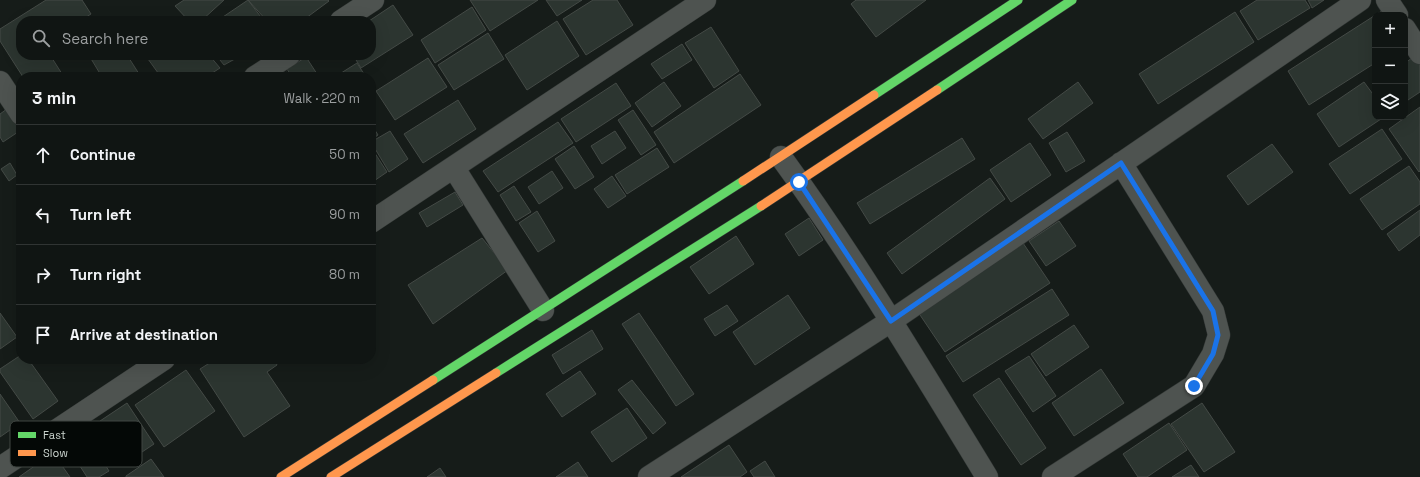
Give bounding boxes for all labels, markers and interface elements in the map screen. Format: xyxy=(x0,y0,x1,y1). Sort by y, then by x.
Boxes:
map controls xyxy=(1372,12,1408,120)
button: + xyxy=(1372,12,1408,48)
search box xyxy=(16,16,376,60)
icon: search xyxy=(30,27,52,49)
text: Search here xyxy=(62,29,148,48)
button: − xyxy=(1372,48,1408,84)
button: layers xyxy=(1372,84,1408,120)
text: 3 min xyxy=(32,87,76,109)
text: Walk · 220 m xyxy=(283,90,360,107)
icon: ahead xyxy=(32,144,54,166)
text: Continue xyxy=(70,145,136,164)
text: 50 m xyxy=(329,146,360,163)
route start xyxy=(790,173,808,191)
icon: left xyxy=(32,204,54,226)
text: Turn left xyxy=(70,205,132,224)
text: 90 m xyxy=(329,206,360,223)
icon: right xyxy=(32,264,54,286)
text: Turn right xyxy=(70,265,141,284)
text: 80 m xyxy=(329,266,360,283)
icon: arrive xyxy=(32,324,54,346)
text: Arrive at destination xyxy=(70,325,218,344)
route end xyxy=(1185,377,1203,395)
legend xyxy=(10,421,142,467)
text: Fast xyxy=(43,428,66,442)
text: Slow xyxy=(43,446,68,460)

